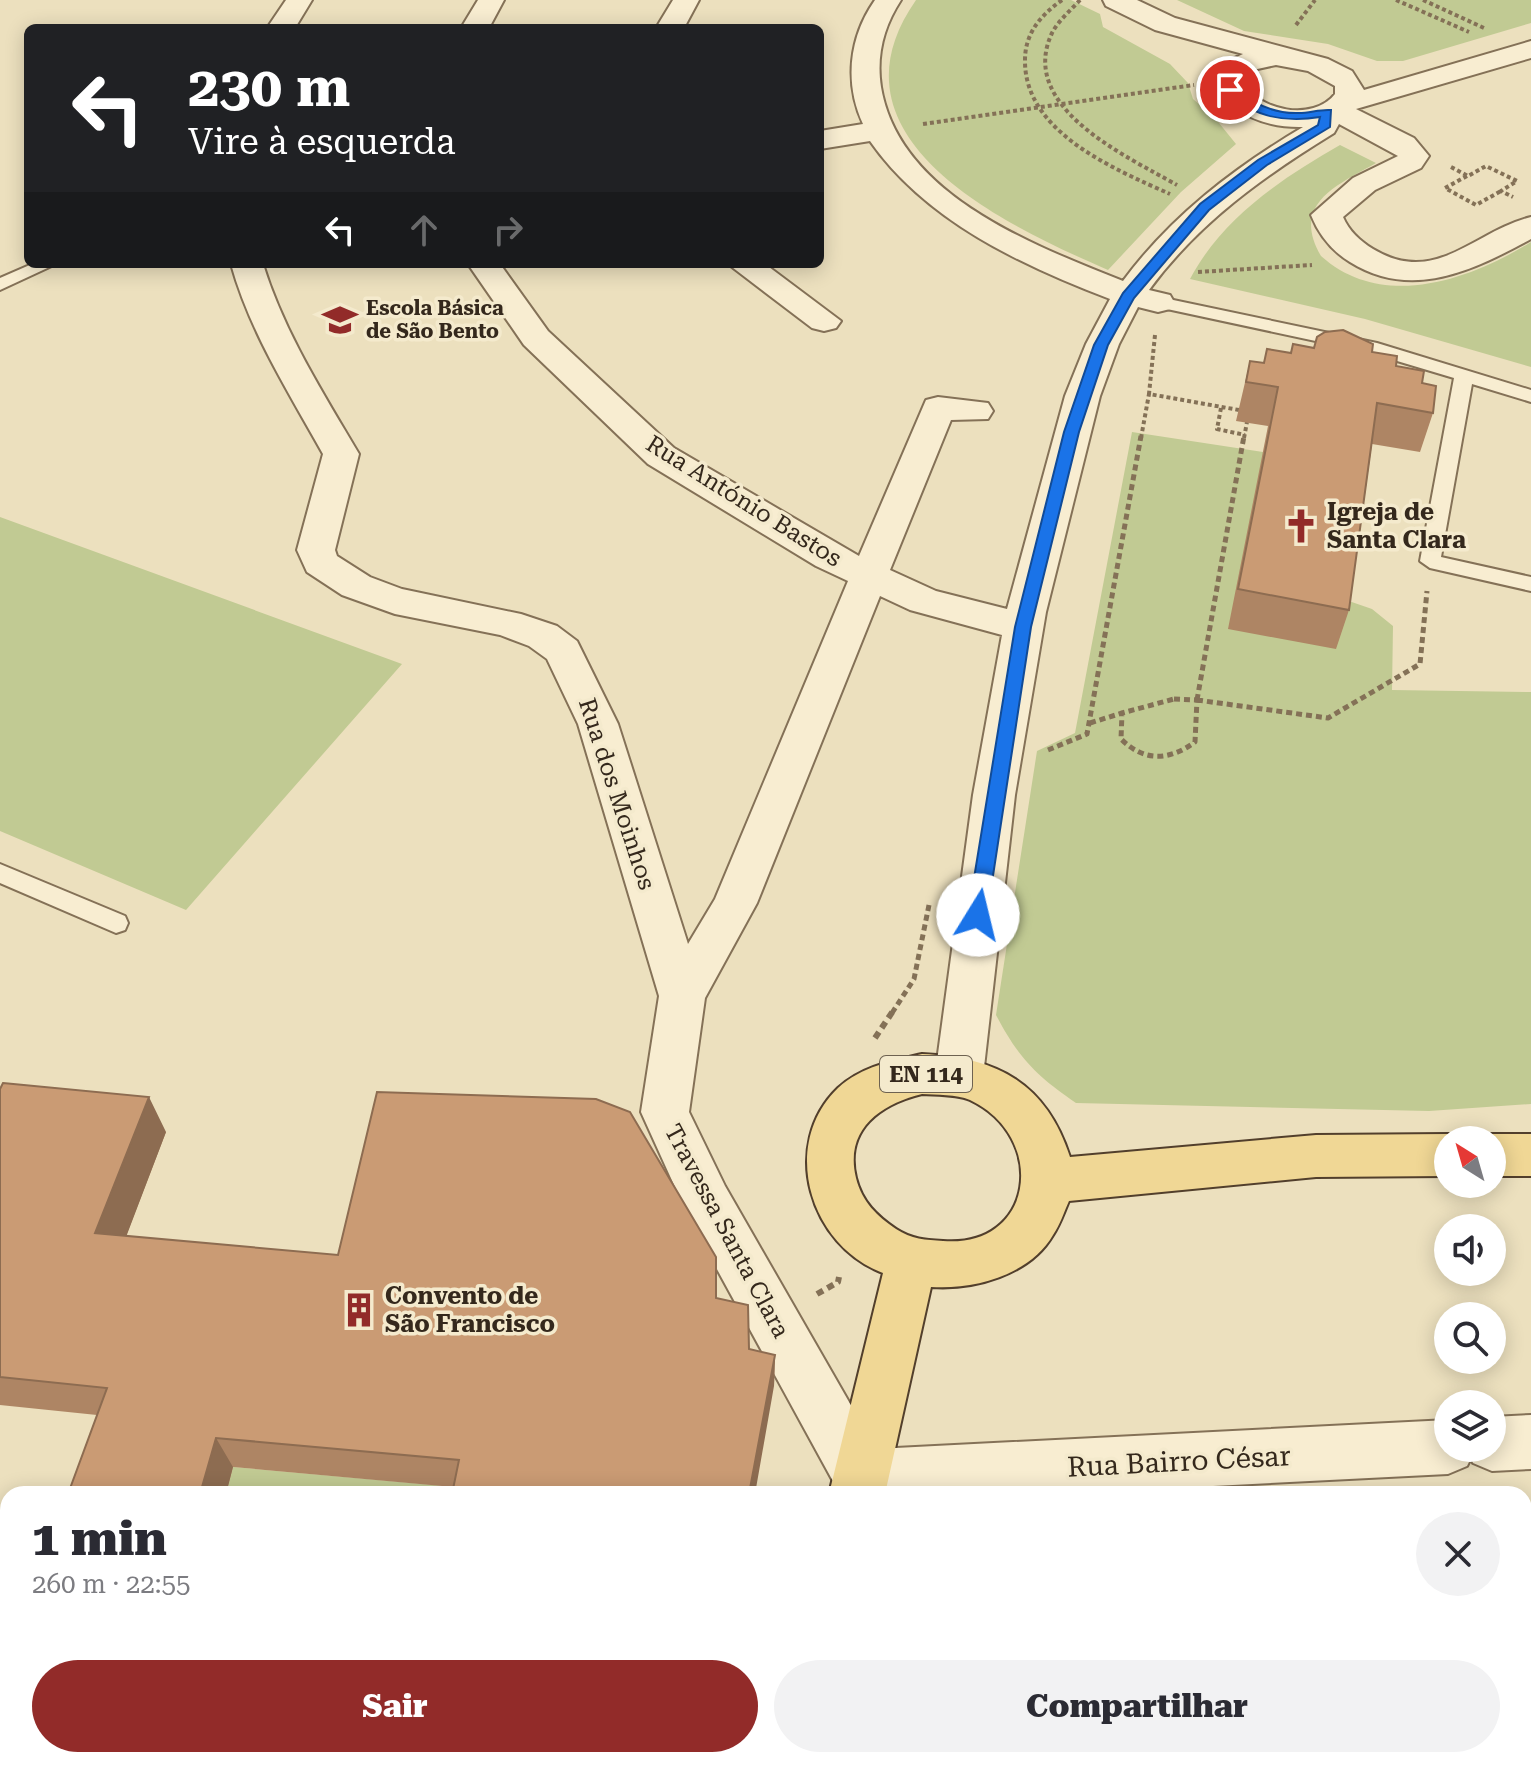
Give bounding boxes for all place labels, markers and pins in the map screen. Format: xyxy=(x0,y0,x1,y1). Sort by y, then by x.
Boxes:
pin xyxy=(1196,56,1264,124)
place label: Escola Básica de São Bento xyxy=(366,296,504,343)
school or university icon: Escola Básica de São Bento xyxy=(321,301,359,339)
place label: Igreja de Santa Clara xyxy=(1327,498,1466,554)
church icon: Igreja de Santa Clara xyxy=(1282,507,1320,545)
place label: Convento de São Francisco xyxy=(385,1282,555,1338)
building icon: Convento de São Francisco xyxy=(340,1291,378,1329)

